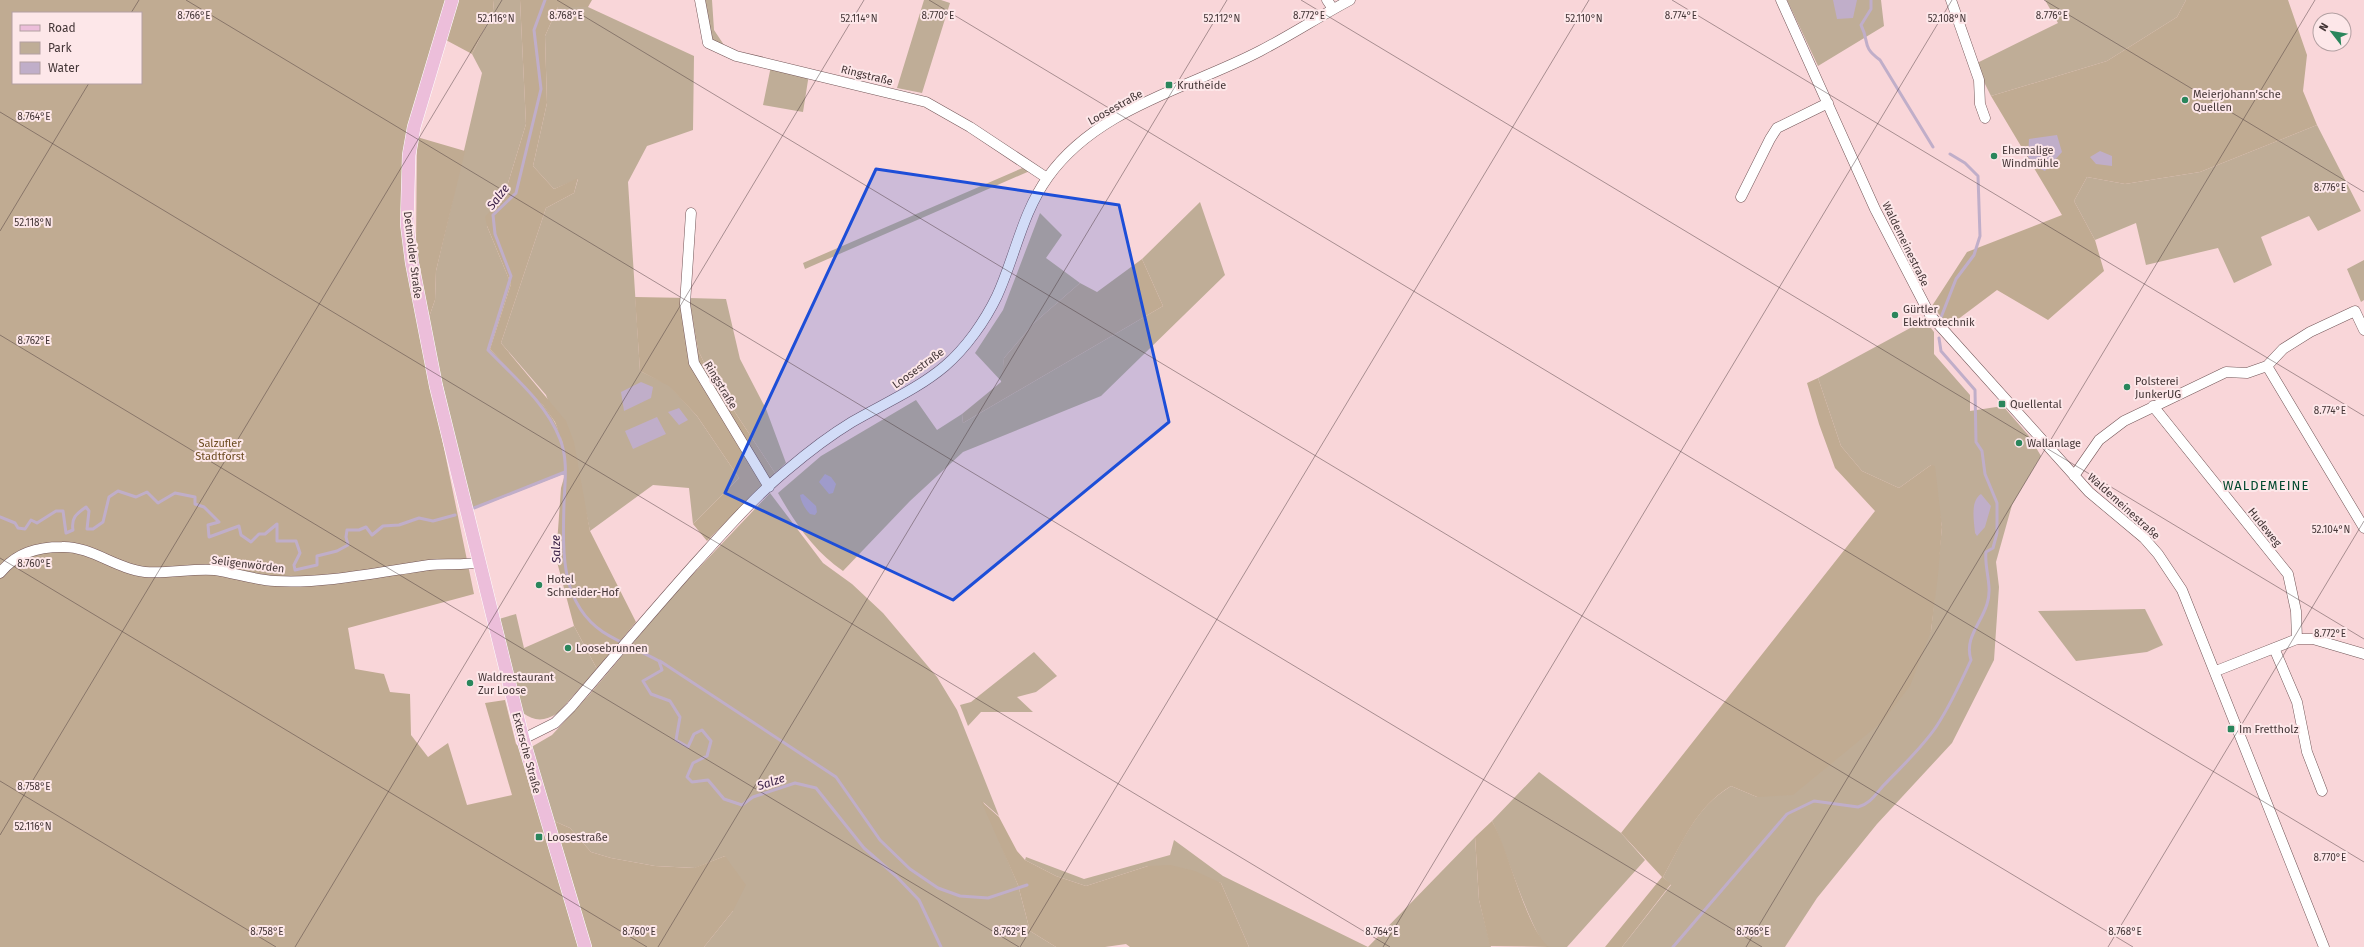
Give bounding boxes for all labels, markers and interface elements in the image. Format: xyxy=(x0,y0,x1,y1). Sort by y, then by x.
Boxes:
text: 8.766°E xyxy=(177,10,211,22)
text: 8.768°E xyxy=(549,10,583,22)
text: 8.770°E xyxy=(922,10,954,22)
text: 8.772°E xyxy=(1293,10,1325,22)
text: 8.774°E xyxy=(1665,10,1697,22)
text: 8.776°E xyxy=(2036,10,2068,22)
legend xyxy=(12,12,142,84)
north arrow xyxy=(2312,12,2352,52)
text: 52.116°N xyxy=(477,13,515,25)
text: 52.114°N xyxy=(840,13,878,25)
text: 52.112°N xyxy=(1204,13,1240,25)
text: 52.110°N xyxy=(1565,13,1603,25)
text: 52.108°N xyxy=(1928,13,1966,25)
text: Road xyxy=(48,21,76,35)
text: N xyxy=(2316,21,2331,34)
text: Park xyxy=(48,41,72,55)
text: Water xyxy=(48,61,80,75)
street label: Ringstraße xyxy=(839,63,894,88)
place label: Krutheide xyxy=(1177,79,1226,92)
marker: Krutheide xyxy=(1164,80,1174,90)
street label: Loosestraße xyxy=(1086,87,1145,128)
place label: Meierjohann’sche Quellen xyxy=(2193,88,2281,114)
marker: Meierjohann’sche Quellen xyxy=(2180,95,2190,105)
text: 8.764°E xyxy=(17,111,51,123)
place label: Ehemalige Windmühle xyxy=(2002,144,2059,170)
marker: Ehemalige Windmühle xyxy=(1989,151,1999,161)
water label: Salze xyxy=(483,182,512,213)
text: 8.776°E xyxy=(2314,182,2346,194)
street label: Waldemeinestraße xyxy=(1879,200,1932,289)
street label: Detmolder Straße xyxy=(401,211,424,300)
text: 52.118°N xyxy=(14,217,52,229)
place label: Gürtler Elektrotechnik xyxy=(1903,303,1975,329)
marker: Gürtler Elektrotechnik xyxy=(1890,310,1900,320)
text: 8.762°E xyxy=(18,335,50,347)
street label: Loosestraße xyxy=(890,345,947,391)
street label: Ringstraße xyxy=(701,359,740,411)
place label: Polsterei JunkerUG xyxy=(2135,375,2181,401)
marker: Polsterei JunkerUG xyxy=(2122,382,2132,392)
place label: Quellental xyxy=(2010,398,2062,411)
marker: Quellental xyxy=(1997,399,2007,409)
text: 8.774°E xyxy=(2314,405,2346,417)
park label: Salzufler Stadtforst xyxy=(195,437,245,463)
place label: Wallanlage xyxy=(2027,437,2081,450)
marker: Wallanlage xyxy=(2014,438,2024,448)
street label: Waldemeinestraße xyxy=(2085,470,2163,542)
district label: WALDEMEINE xyxy=(2223,478,2309,493)
street label: Hudeweg xyxy=(2245,505,2284,550)
text: 52.104°N xyxy=(2312,524,2350,536)
water label: Salze xyxy=(549,535,564,564)
street label: Seligenwörden xyxy=(211,554,285,575)
text: 8.760°E xyxy=(17,558,51,570)
place label: Hotel Schneider-Hof xyxy=(547,573,620,599)
marker: Hotel Schneider-Hof xyxy=(534,580,544,590)
text: 8.772°E xyxy=(2314,628,2346,640)
place label: Loosebrunnen xyxy=(576,642,648,655)
marker: Loosebrunnen xyxy=(563,643,573,653)
place label: Waldrestaurant Zur Loose xyxy=(478,671,554,697)
marker: Waldrestaurant Zur Loose xyxy=(465,678,475,688)
street label: Extersche Straße xyxy=(509,711,544,795)
place label: Im Frettholz xyxy=(2239,723,2299,736)
marker: Im Frettholz xyxy=(2226,724,2236,734)
water label: Salze xyxy=(754,771,787,793)
text: 8.758°E xyxy=(17,781,51,793)
text: 52.116°N xyxy=(14,821,52,833)
place label: Loosestraße xyxy=(547,831,608,844)
marker: Loosestraße xyxy=(534,832,544,842)
text: 8.770°E xyxy=(2314,852,2346,864)
text: 8.758°E xyxy=(250,926,284,938)
text: 8.760°E xyxy=(622,926,656,938)
text: 8.762°E xyxy=(994,926,1026,938)
text: 8.764°E xyxy=(1365,926,1399,938)
text: 8.766°E xyxy=(1736,926,1770,938)
text: 8.768°E xyxy=(2108,926,2142,938)

